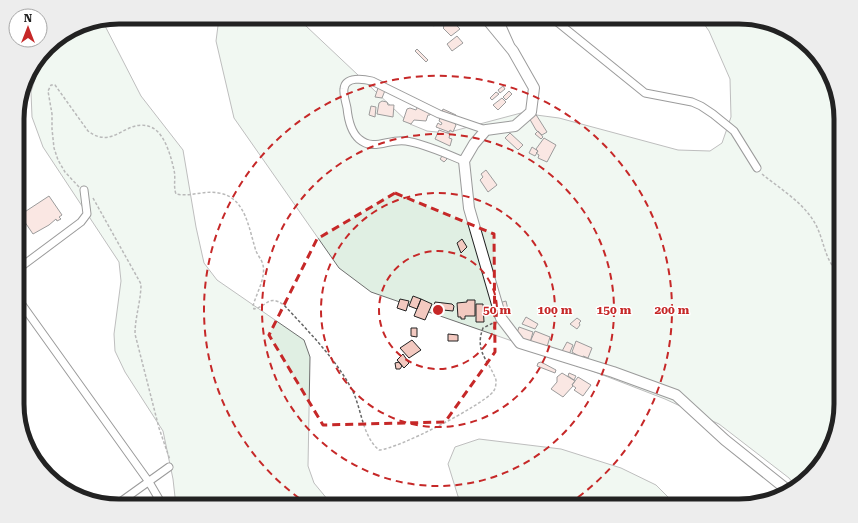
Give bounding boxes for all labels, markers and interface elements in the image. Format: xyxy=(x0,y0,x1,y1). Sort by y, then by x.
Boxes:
north arrow xyxy=(8,8,48,48)
text: N xyxy=(24,12,33,25)
centre of rings xyxy=(431,303,445,317)
text: 50 m xyxy=(483,303,511,317)
text: 100 m xyxy=(538,303,573,317)
text: 150 m xyxy=(597,303,632,317)
text: 200 m xyxy=(655,303,690,317)

